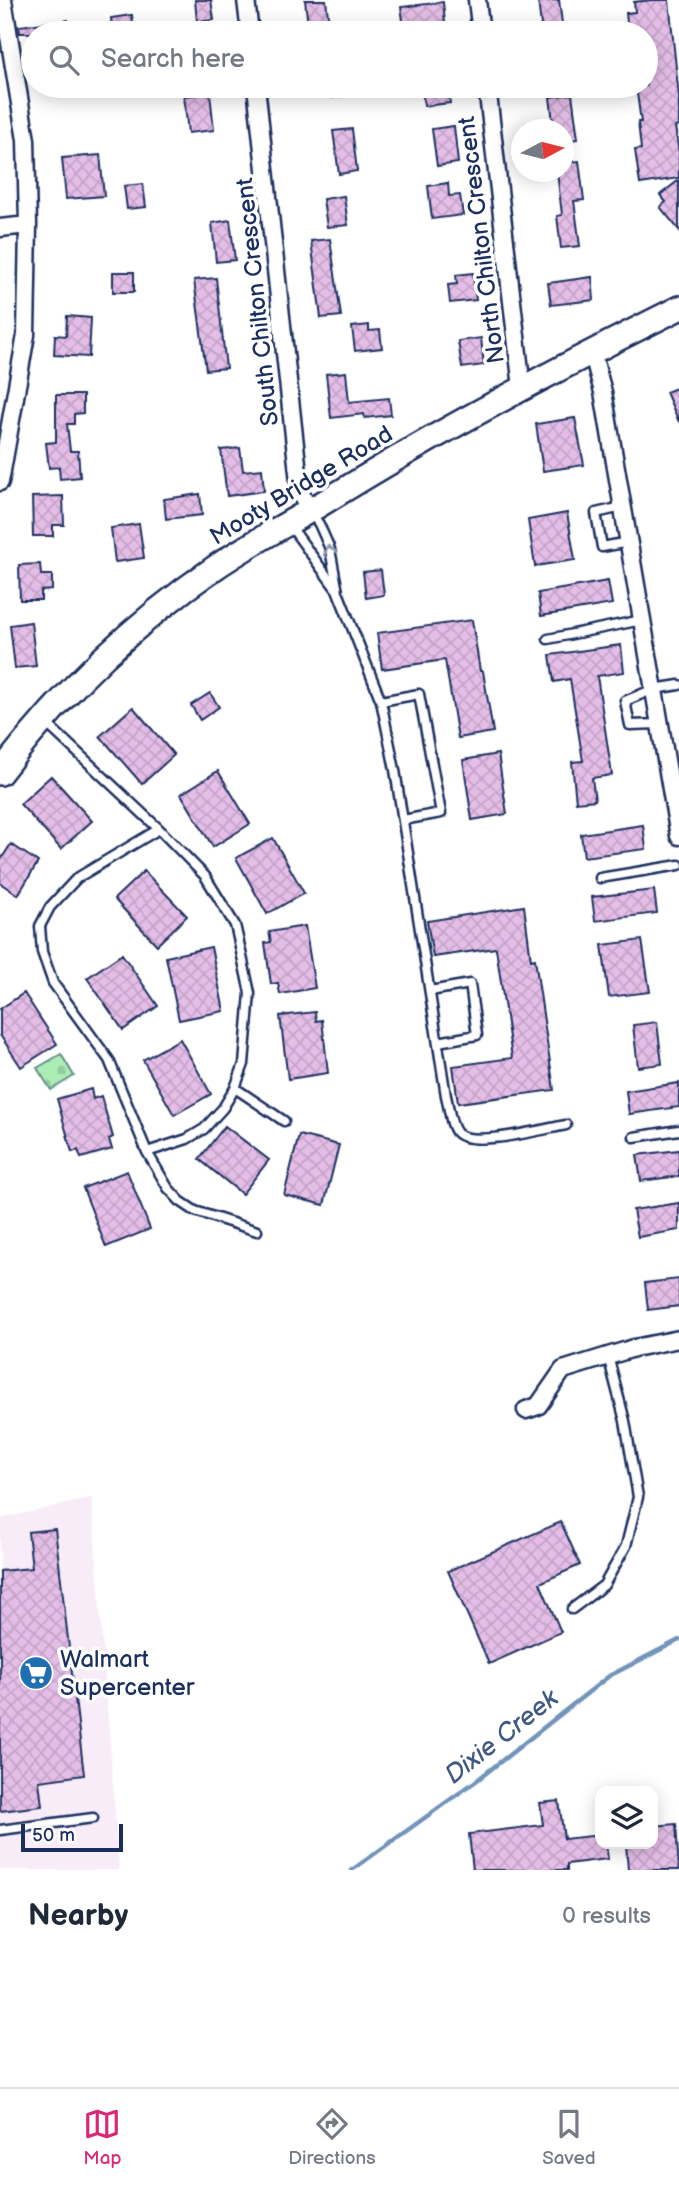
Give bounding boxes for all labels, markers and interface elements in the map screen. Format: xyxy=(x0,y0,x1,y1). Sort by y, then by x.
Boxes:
search box xyxy=(21,21,658,98)
icon: search xyxy=(45,41,83,79)
text: Search here xyxy=(101,44,245,75)
street label: North Chilton Crescent xyxy=(452,114,511,365)
north arrow xyxy=(511,119,574,182)
street label: South Chilton Crescent xyxy=(230,176,285,427)
street label: Mooty Bridge Road xyxy=(205,419,398,551)
one-way arrow xyxy=(322,544,337,556)
place label: Walmart Supercenter xyxy=(60,1645,195,1702)
supermarket icon: Walmart Supercenter xyxy=(17,1654,55,1692)
water label: Dixie Creek xyxy=(439,1683,566,1791)
map controls xyxy=(595,1786,658,1849)
button: layers xyxy=(595,1786,658,1849)
scale bar xyxy=(21,1821,122,1853)
text: 50 m xyxy=(32,1824,75,1847)
text: Nearby xyxy=(28,1898,128,1934)
text: 0 results xyxy=(562,1902,651,1930)
tab: Map xyxy=(83,2105,122,2170)
tab: Directions xyxy=(288,2105,376,2170)
tab: Saved xyxy=(542,2105,596,2170)

